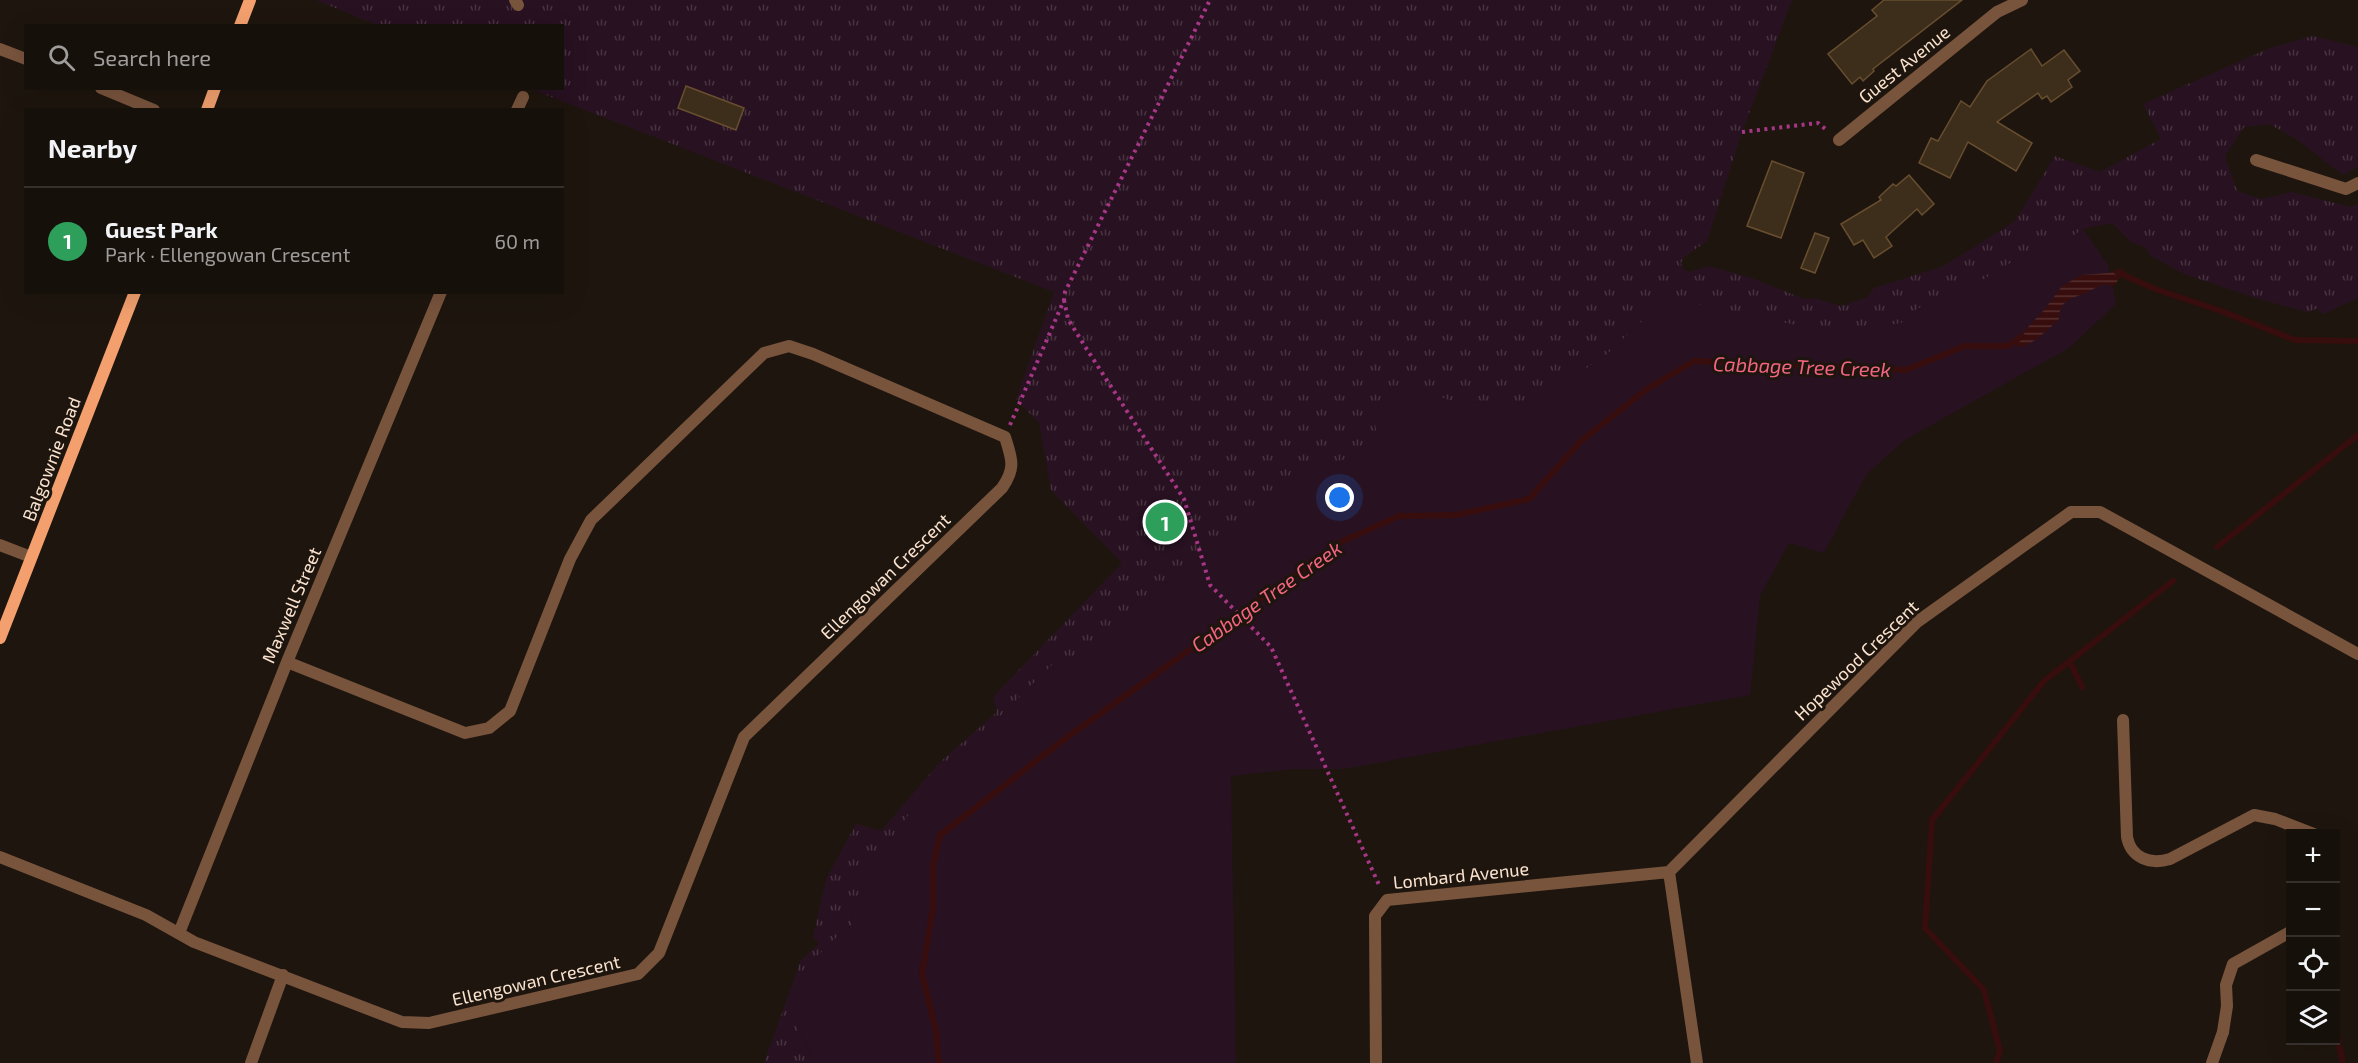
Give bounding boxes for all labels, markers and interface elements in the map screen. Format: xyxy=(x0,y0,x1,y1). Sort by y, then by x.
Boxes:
street label: Guest Avenue xyxy=(1854,20,1954,108)
search box xyxy=(24,24,564,90)
icon: search xyxy=(45,41,78,74)
text: Search here xyxy=(93,44,211,70)
text: Nearby xyxy=(48,132,137,163)
text: Guest Park xyxy=(105,216,218,242)
text: 1 xyxy=(63,229,72,253)
text: 60 m xyxy=(495,229,540,253)
text: Park · Ellengowan Crescent xyxy=(105,242,350,266)
water label: Cabbage Tree Creek xyxy=(1713,351,1891,381)
street label: Balgownie Road xyxy=(17,394,85,524)
your location xyxy=(1325,483,1354,512)
pin: 1 xyxy=(1146,500,1184,544)
street label: Ellengowan Crescent xyxy=(816,508,955,644)
water label: Cabbage Tree Creek xyxy=(1186,535,1346,657)
street label: Maxwell Street xyxy=(257,544,325,666)
street label: Hopewood Crescent xyxy=(1790,595,1923,725)
map controls xyxy=(2286,829,2340,1045)
button: + xyxy=(2286,829,2340,883)
street label: Lombard Avenue xyxy=(1392,857,1530,893)
button: − xyxy=(2286,883,2340,937)
button: locate xyxy=(2286,937,2340,991)
street label: Ellengowan Crescent xyxy=(450,950,622,1010)
button: layers xyxy=(2286,991,2340,1045)

